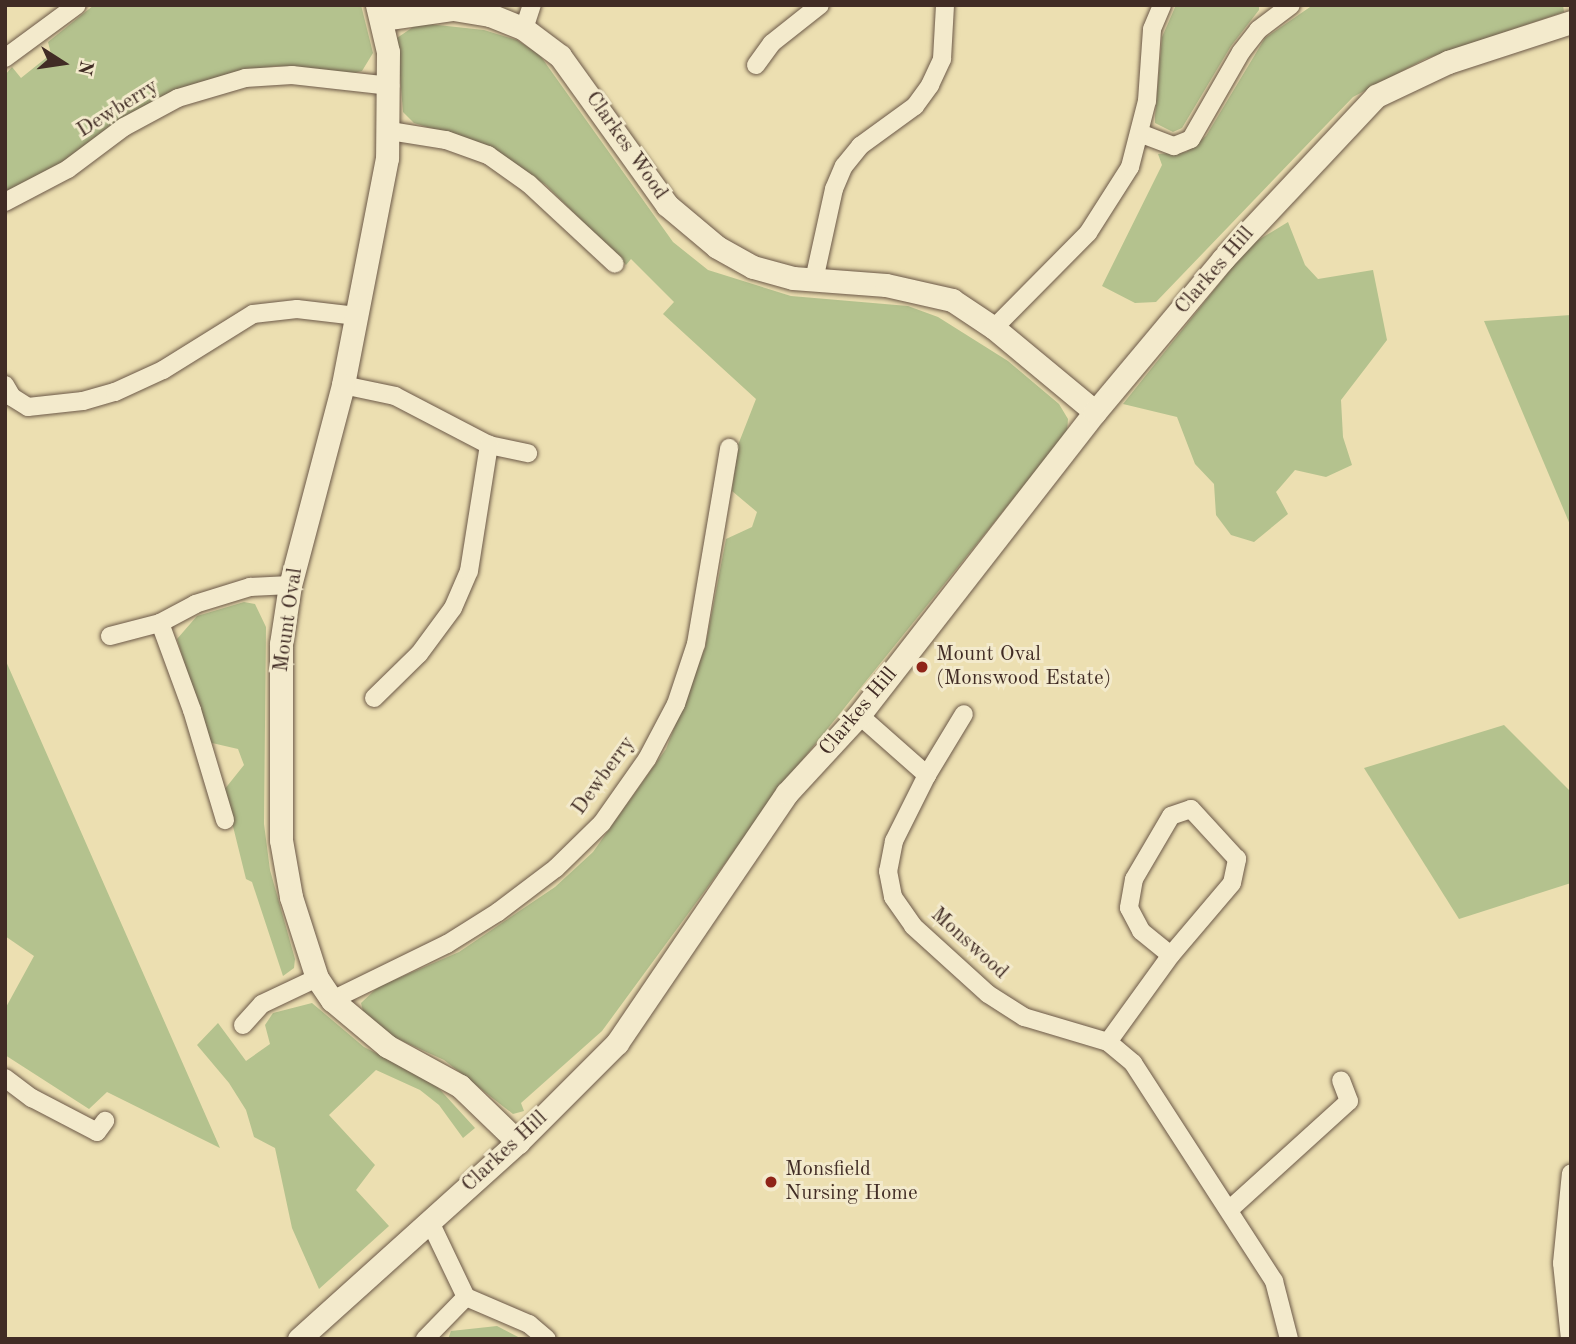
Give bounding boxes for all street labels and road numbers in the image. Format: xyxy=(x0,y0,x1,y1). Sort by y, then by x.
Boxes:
street label: Dewberry xyxy=(73,74,163,144)
street label: Clarkes Wood xyxy=(579,87,673,205)
street label: Clarkes Hill xyxy=(1170,222,1260,320)
street label: Mount Oval xyxy=(269,566,309,674)
street label: Clarkes Hill xyxy=(815,663,903,761)
street label: Dewberry xyxy=(567,732,641,820)
street label: Monswood xyxy=(925,903,1013,985)
street label: Clarkes Hill xyxy=(457,1106,553,1198)

